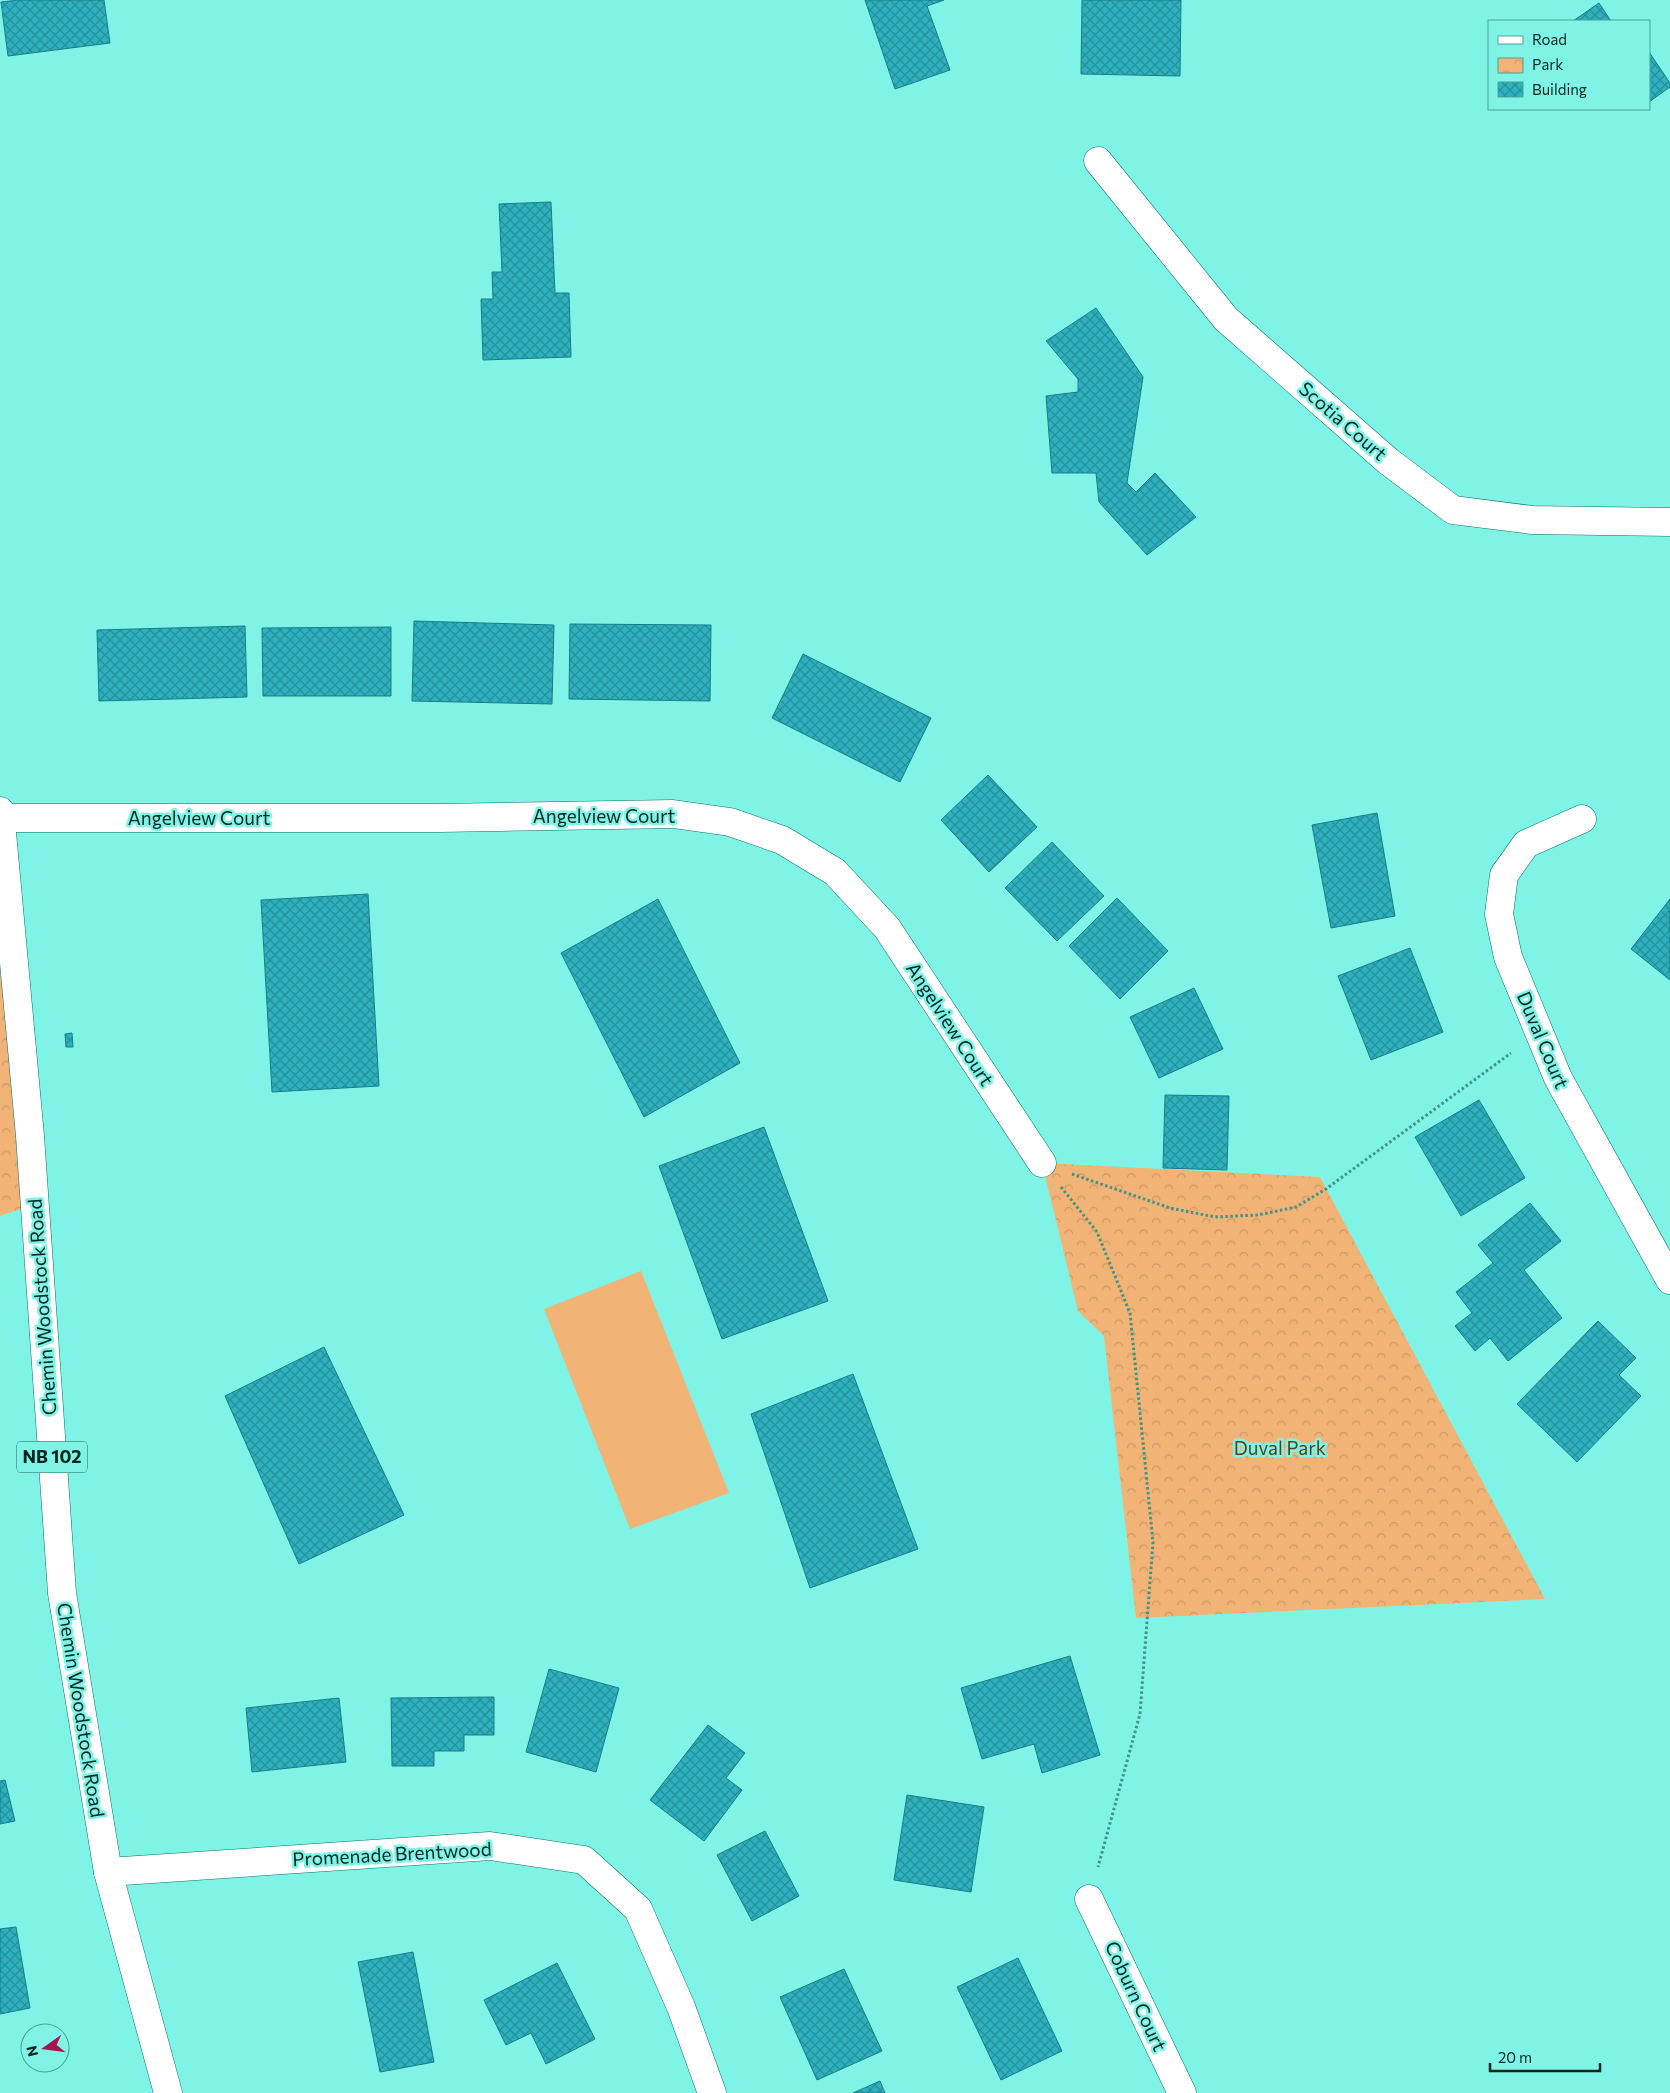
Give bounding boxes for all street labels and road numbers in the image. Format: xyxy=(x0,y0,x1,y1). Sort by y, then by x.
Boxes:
street label: Scotia Court xyxy=(1295,376,1392,465)
street label: Angelview Court xyxy=(533,804,675,827)
street label: Angelview Court xyxy=(128,806,270,829)
street label: Angelview Court xyxy=(902,958,999,1090)
street label: Duval Court xyxy=(1513,988,1574,1092)
street label: Chemin Woodstock Road xyxy=(22,1198,61,1416)
road number: NB 102 xyxy=(17,1441,87,1472)
street label: Chemin Woodstock Road xyxy=(53,1601,110,1819)
street label: Promenade Brentwood xyxy=(292,1837,492,1870)
street label: Coburn Court xyxy=(1101,1937,1172,2055)

